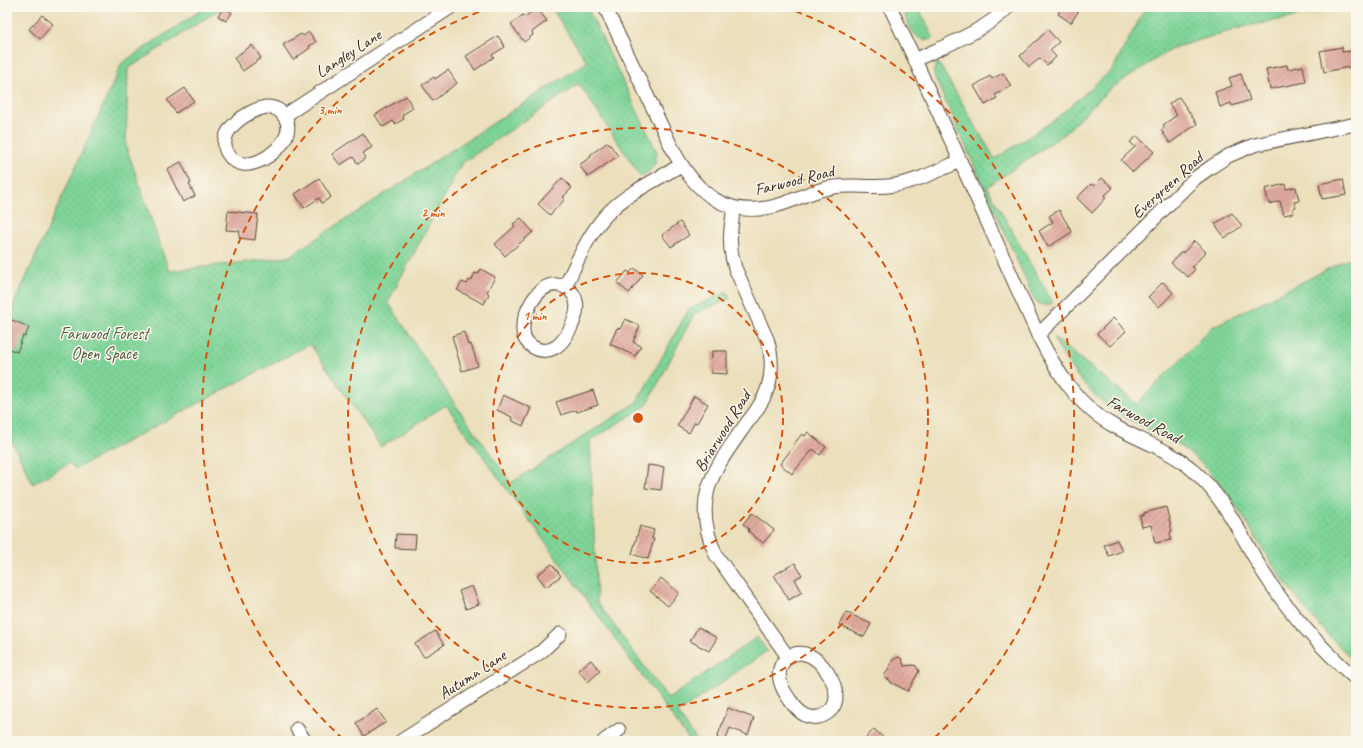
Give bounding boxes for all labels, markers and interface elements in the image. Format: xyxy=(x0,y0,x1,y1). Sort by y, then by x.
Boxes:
street label: Langley Lane xyxy=(311,24,386,82)
text: 3 min xyxy=(319,102,342,118)
street label: Evergreen Road xyxy=(1127,146,1209,223)
street label: Farwood Road xyxy=(752,160,838,200)
text: 2 min xyxy=(422,205,445,221)
text: 1 min xyxy=(524,308,547,324)
park label: Farwood Forest Open Space xyxy=(60,323,151,364)
street label: Briarwood Road xyxy=(689,384,757,476)
street label: Farwood Road xyxy=(1103,391,1186,449)
centre of rings xyxy=(631,411,645,425)
street label: Autumn Lane xyxy=(435,644,511,704)

